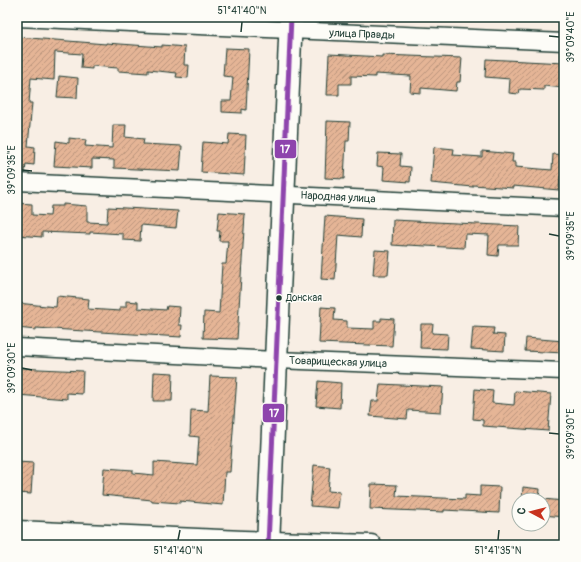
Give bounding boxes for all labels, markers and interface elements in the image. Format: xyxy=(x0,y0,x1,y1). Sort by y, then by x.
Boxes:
text: 51°41'40"N xyxy=(218,5,267,17)
text: 39°09'40"E xyxy=(565,12,577,62)
street label: улица Правды xyxy=(328,26,395,42)
line badge: 17 xyxy=(274,139,297,159)
text: 17 xyxy=(280,143,290,156)
text: 39°09'35"E xyxy=(6,145,18,195)
street label: Народная улица xyxy=(300,189,376,205)
text: 39°09'35"E xyxy=(565,211,577,261)
place label: Донская xyxy=(285,292,322,304)
marker: Донская xyxy=(274,293,284,303)
text: 39°09'30"E xyxy=(6,343,18,393)
street label: Товарищеская улица xyxy=(289,354,387,370)
line badge: 17 xyxy=(262,403,285,423)
text: 17 xyxy=(269,407,279,420)
text: 39°09'30"E xyxy=(565,409,577,459)
north arrow xyxy=(511,492,551,532)
text: С xyxy=(515,506,528,515)
text: 51°41'40"N xyxy=(154,545,203,557)
text: 51°41'35"N xyxy=(474,545,522,557)

